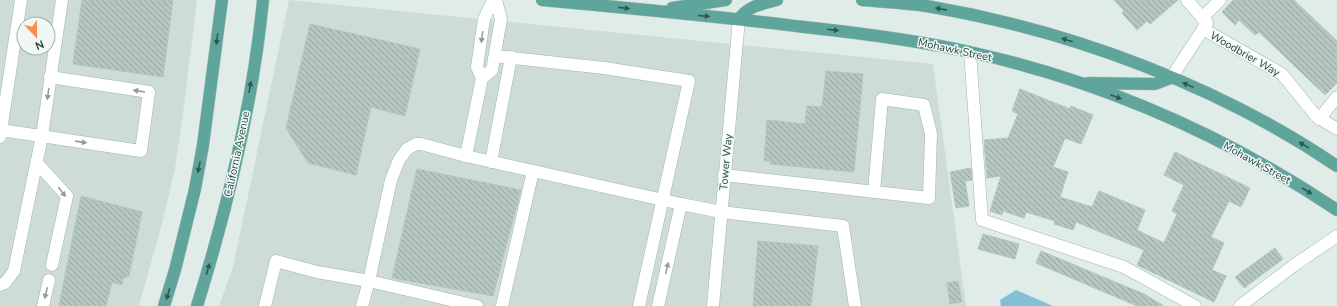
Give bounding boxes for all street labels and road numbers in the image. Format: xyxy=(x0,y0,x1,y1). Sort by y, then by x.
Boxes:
street label: Woodbrier Way xyxy=(1207,28,1283,80)
street label: Mohawk Street xyxy=(917,35,993,65)
street label: California Avenue xyxy=(221,110,253,198)
street label: Tower Way xyxy=(716,133,736,191)
street label: Mohawk Street xyxy=(1221,138,1294,188)

